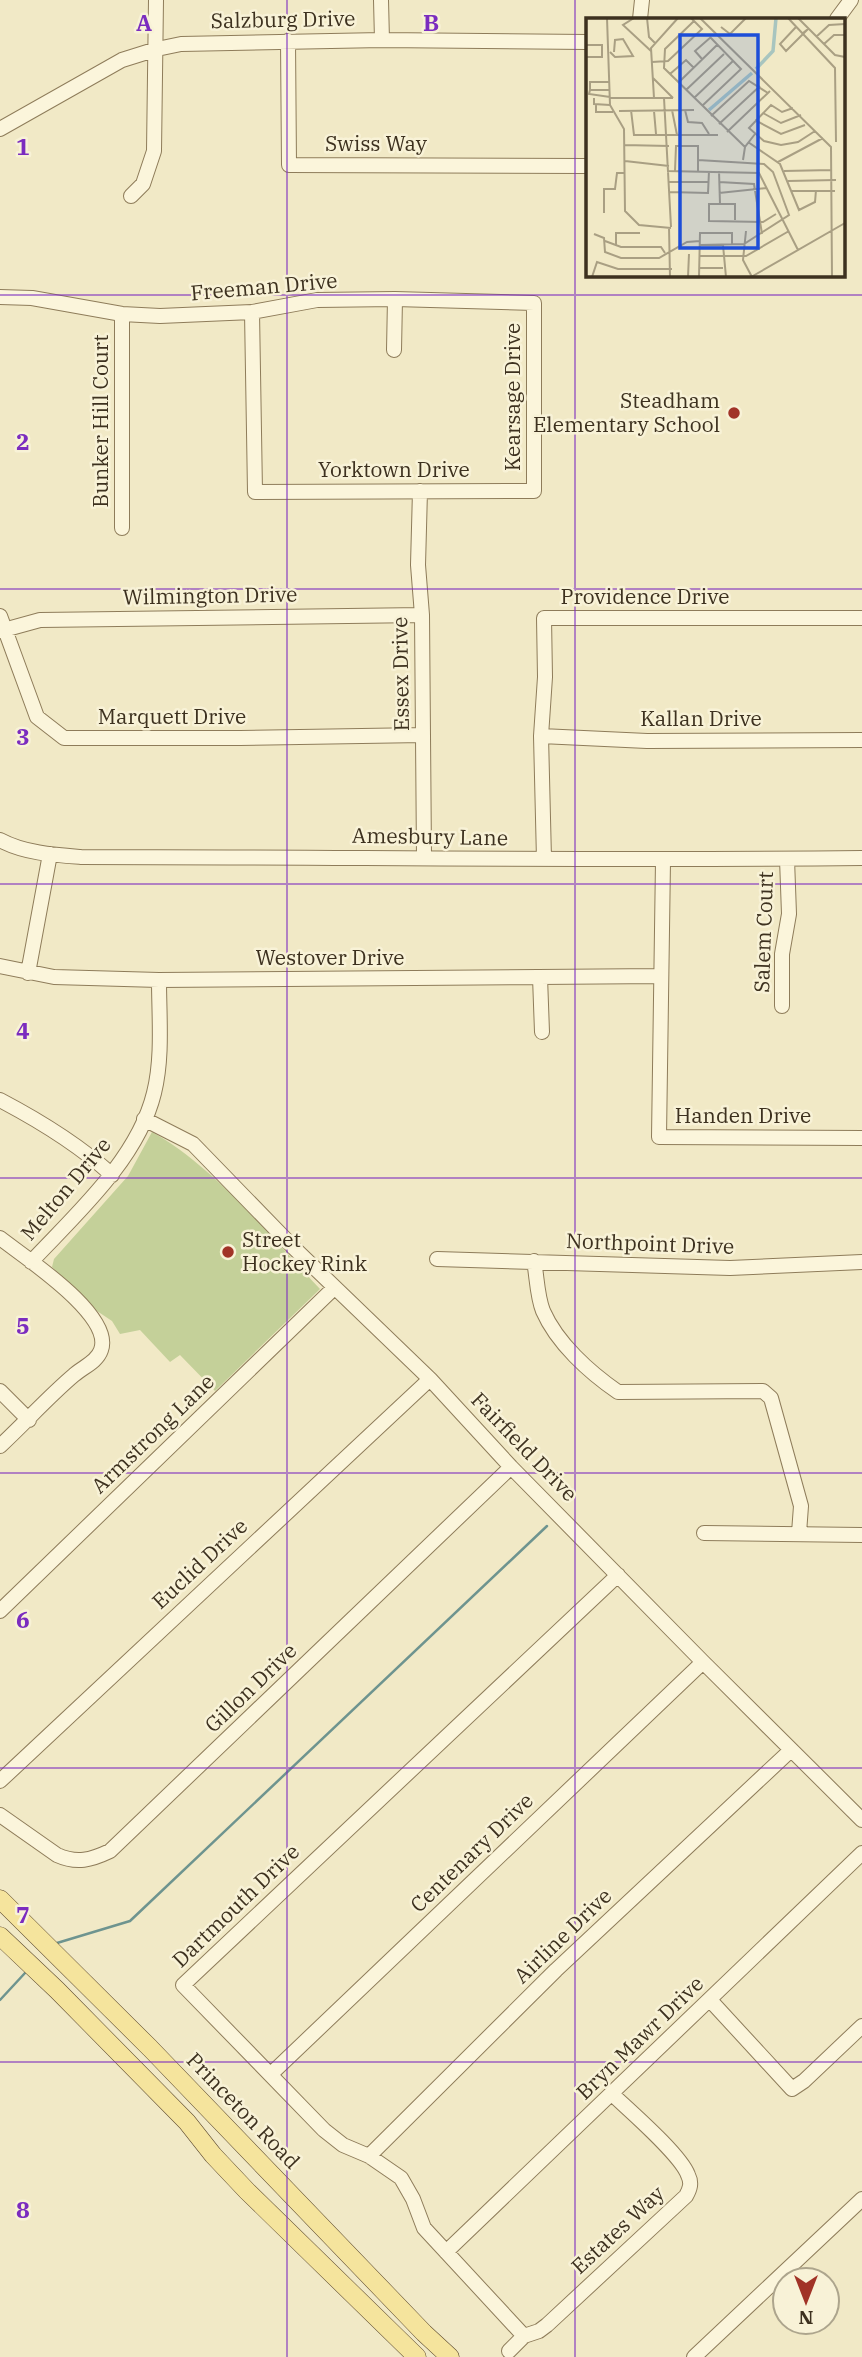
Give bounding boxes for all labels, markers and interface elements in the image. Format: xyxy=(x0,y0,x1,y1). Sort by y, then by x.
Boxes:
street label: Salzburg Drive xyxy=(210,4,356,34)
text: A xyxy=(136,7,152,37)
text: B xyxy=(423,7,439,37)
inset map xyxy=(586,18,844,276)
street label: Swiss Way xyxy=(325,129,428,157)
text: 1 xyxy=(16,131,30,161)
street label: Freeman Drive xyxy=(189,266,338,306)
street label: Kearsage Drive xyxy=(498,323,526,471)
street label: Bunker Hill Court xyxy=(86,334,114,508)
place label: Steadham Elementary School xyxy=(533,386,720,438)
marker: Steadham Elementary School xyxy=(726,405,742,421)
text: 2 xyxy=(16,426,30,456)
street label: Yorktown Drive xyxy=(318,455,470,483)
street label: Wilmington Drive xyxy=(122,579,298,611)
street label: Providence Drive xyxy=(561,582,729,610)
street label: Essex Drive xyxy=(385,617,415,732)
street label: Marquett Drive xyxy=(98,702,246,730)
street label: Kallan Drive xyxy=(640,704,762,732)
text: 3 xyxy=(16,721,30,751)
street label: Amesbury Lane xyxy=(352,821,508,851)
street label: Salem Court xyxy=(747,871,779,993)
street label: Westover Drive xyxy=(255,943,405,971)
text: 4 xyxy=(16,1015,30,1045)
street label: Handen Drive xyxy=(675,1101,811,1129)
street label: Melton Drive xyxy=(14,1131,117,1246)
place label: Street Hockey Rink xyxy=(242,1225,368,1277)
street label: Northpoint Drive xyxy=(565,1226,735,1260)
marker: Street Hockey Rink xyxy=(220,1244,236,1260)
text: 5 xyxy=(16,1310,30,1340)
street label: Armstrong Lane xyxy=(85,1367,220,1499)
street label: Fairfield Drive xyxy=(466,1386,584,1507)
street label: Euclid Drive xyxy=(146,1512,253,1615)
text: 6 xyxy=(16,1604,30,1634)
street label: Gillon Drive xyxy=(198,1636,302,1738)
street label: Centenary Drive xyxy=(404,1786,539,1918)
street label: Dartmouth Drive xyxy=(166,1837,305,1973)
street label: Airline Drive xyxy=(507,1882,617,1989)
text: 7 xyxy=(16,1899,30,1929)
street label: Bryn Mawr Drive xyxy=(570,1969,709,2105)
street label: Princeton Road xyxy=(181,2046,307,2175)
street label: Estates Way xyxy=(565,2178,670,2280)
text: 8 xyxy=(16,2194,30,2224)
north arrow xyxy=(771,2266,841,2336)
text: N xyxy=(798,2306,814,2330)

